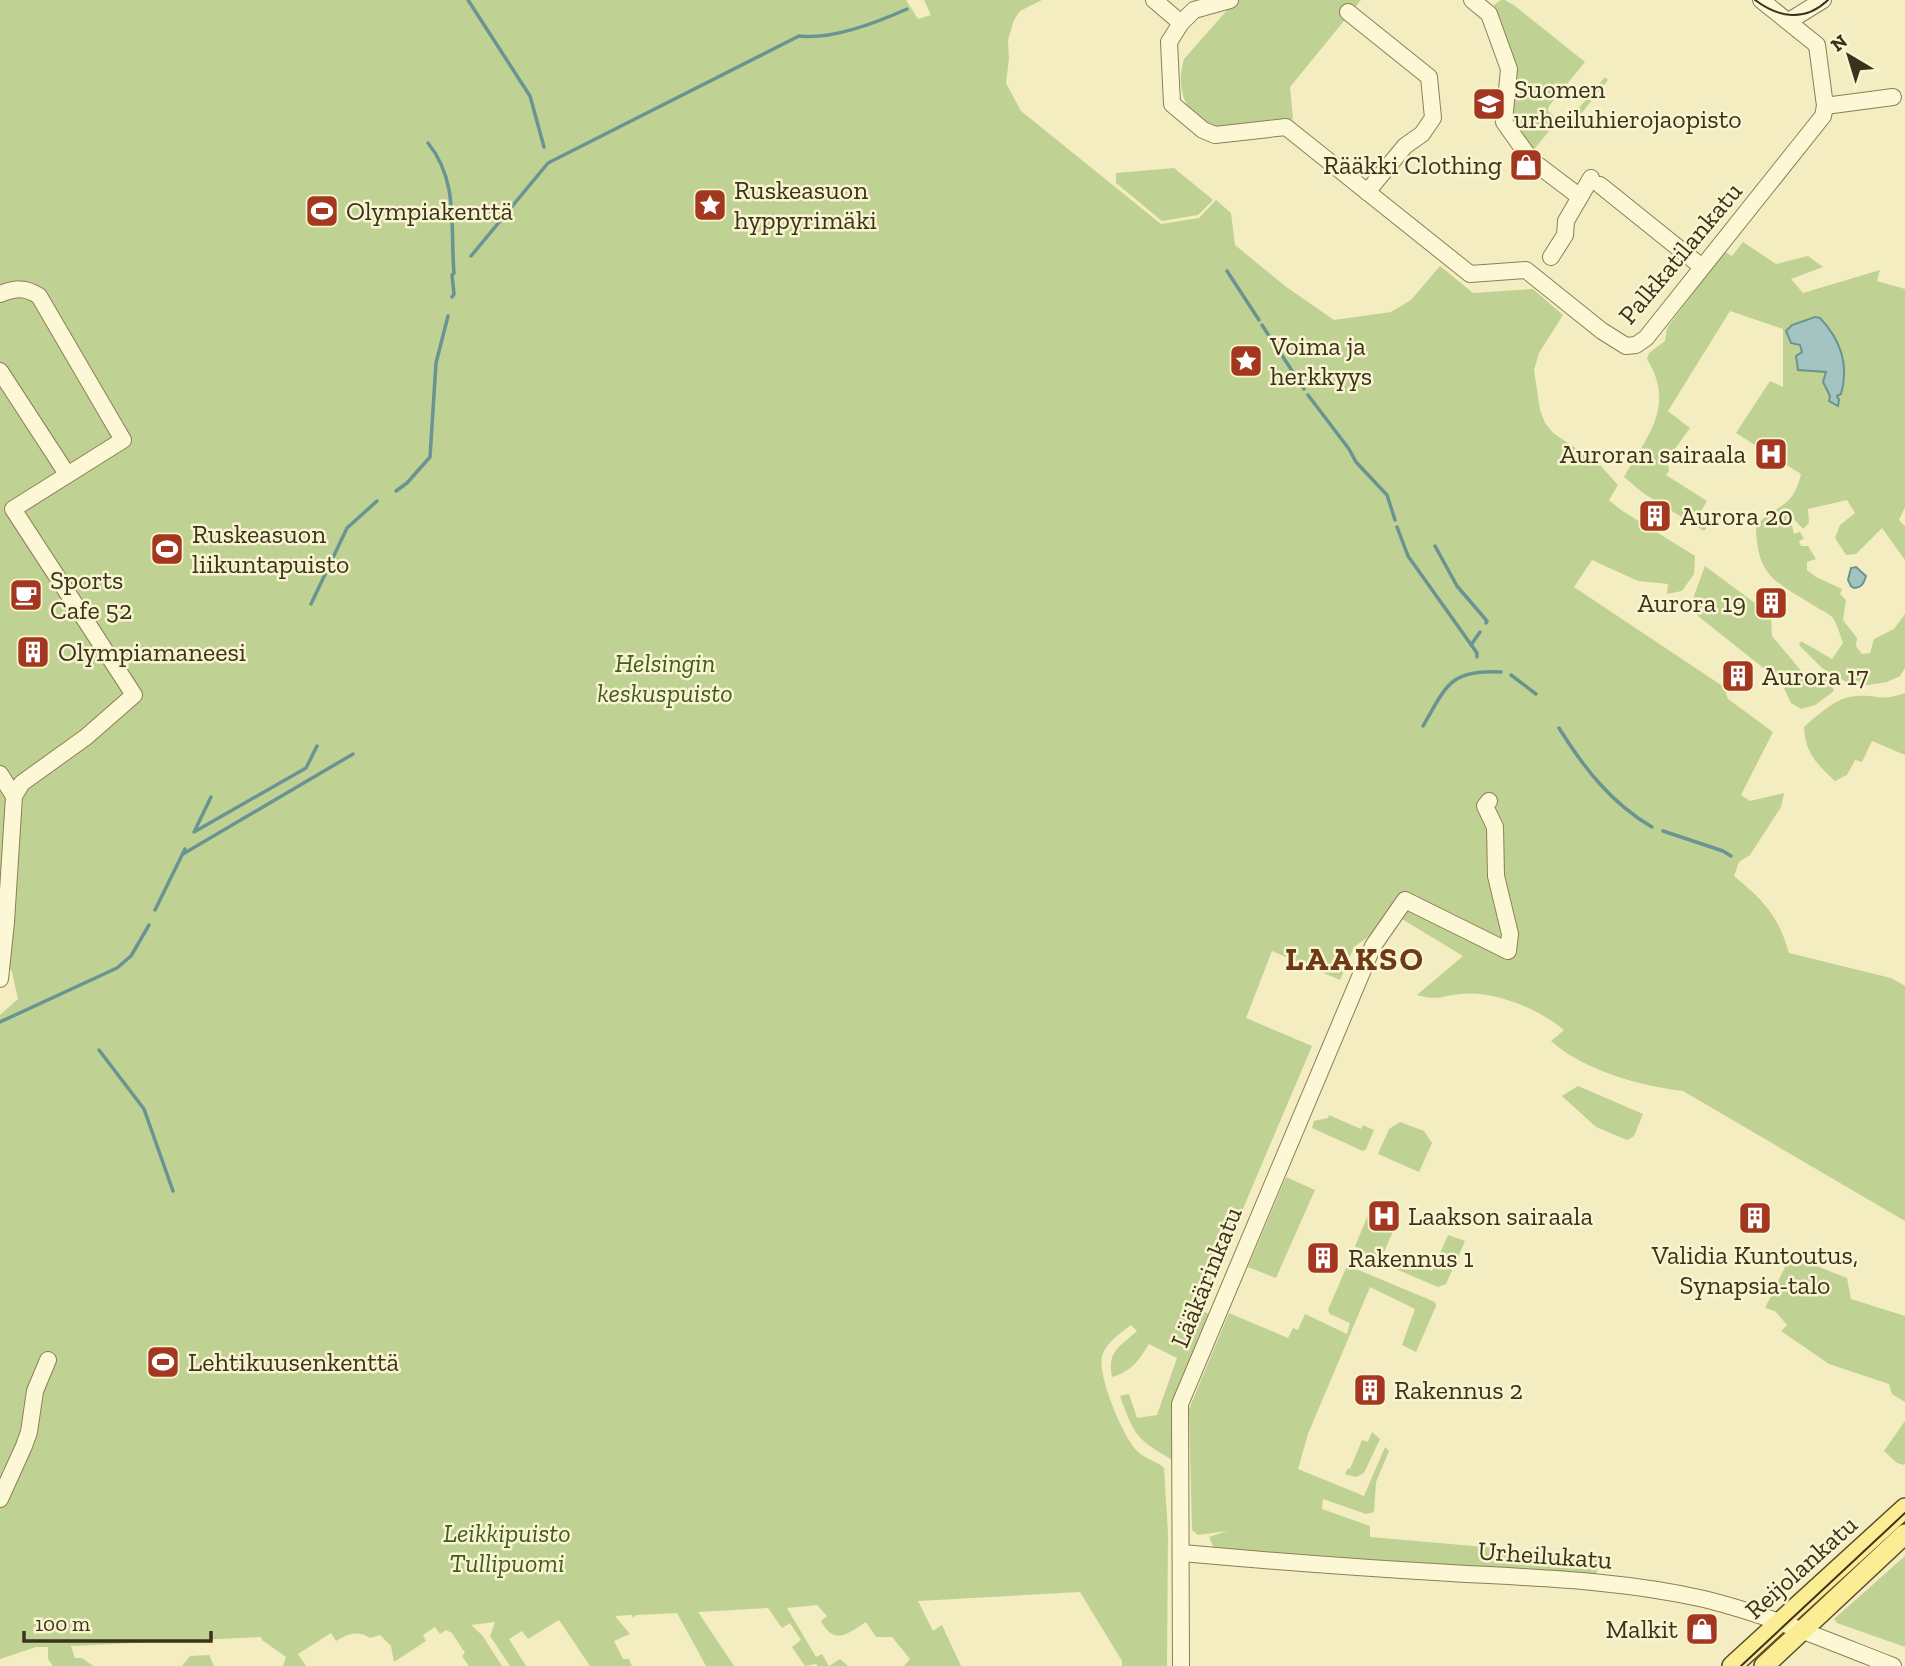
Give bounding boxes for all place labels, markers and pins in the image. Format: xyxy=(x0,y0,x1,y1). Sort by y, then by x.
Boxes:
place label: Suomen urheiluhierojaopisto xyxy=(1514,73,1742,135)
school or university icon: Suomen urheiluhierojaopisto xyxy=(1470,85,1508,123)
shop icon: Rääkki Clothing xyxy=(1507,146,1545,184)
place label: Rääkki Clothing xyxy=(1323,149,1502,181)
place label: Ruskeasuon hyppyrimäki xyxy=(734,174,877,236)
place icon: Ruskeasuon hyppyrimäki xyxy=(691,186,729,224)
sports icon: Olympiakenttä xyxy=(303,192,341,230)
place label: Olympiakenttä xyxy=(346,195,514,227)
place label: Voima ja herkkyys xyxy=(1269,330,1372,392)
place icon: Voima ja herkkyys xyxy=(1227,342,1265,380)
hospital icon: Auroran sairaala xyxy=(1752,435,1790,473)
place label: Auroran sairaala xyxy=(1560,438,1746,470)
building icon: Aurora 20 xyxy=(1636,497,1674,535)
place label: Aurora 20 xyxy=(1680,500,1793,532)
place label: Ruskeasuon liikuntapuisto xyxy=(192,518,349,580)
sports icon: Ruskeasuon liikuntapuisto xyxy=(148,530,186,568)
place label: Sports Cafe 52 xyxy=(50,564,132,626)
cafe icon: Sports Cafe 52 xyxy=(7,576,45,614)
building icon: Aurora 19 xyxy=(1752,584,1790,622)
place label: Aurora 19 xyxy=(1638,587,1746,619)
building icon: Olympiamaneesi xyxy=(14,633,52,671)
place label: Olympiamaneesi xyxy=(58,636,246,668)
building icon: Aurora 17 xyxy=(1719,657,1757,695)
place label: Aurora 17 xyxy=(1762,660,1868,692)
hospital icon: Laakson sairaala xyxy=(1365,1197,1403,1235)
building icon: Validia Kuntoutus, Synapsia-talo xyxy=(1736,1199,1774,1237)
place label: Laakson sairaala xyxy=(1408,1200,1594,1232)
building icon: Rakennus 1 xyxy=(1304,1239,1342,1277)
place label: Validia Kuntoutus, Synapsia-talo xyxy=(1651,1239,1858,1301)
place label: Rakennus 1 xyxy=(1348,1242,1474,1274)
sports icon: Lehtikuusenkenttä xyxy=(144,1343,182,1381)
place label: Lehtikuusenkenttä xyxy=(188,1346,400,1378)
building icon: Rakennus 2 xyxy=(1351,1371,1389,1409)
place label: Rakennus 2 xyxy=(1394,1374,1523,1406)
shop icon: Malkit xyxy=(1683,1610,1721,1648)
place label: Malkit xyxy=(1605,1613,1678,1645)

